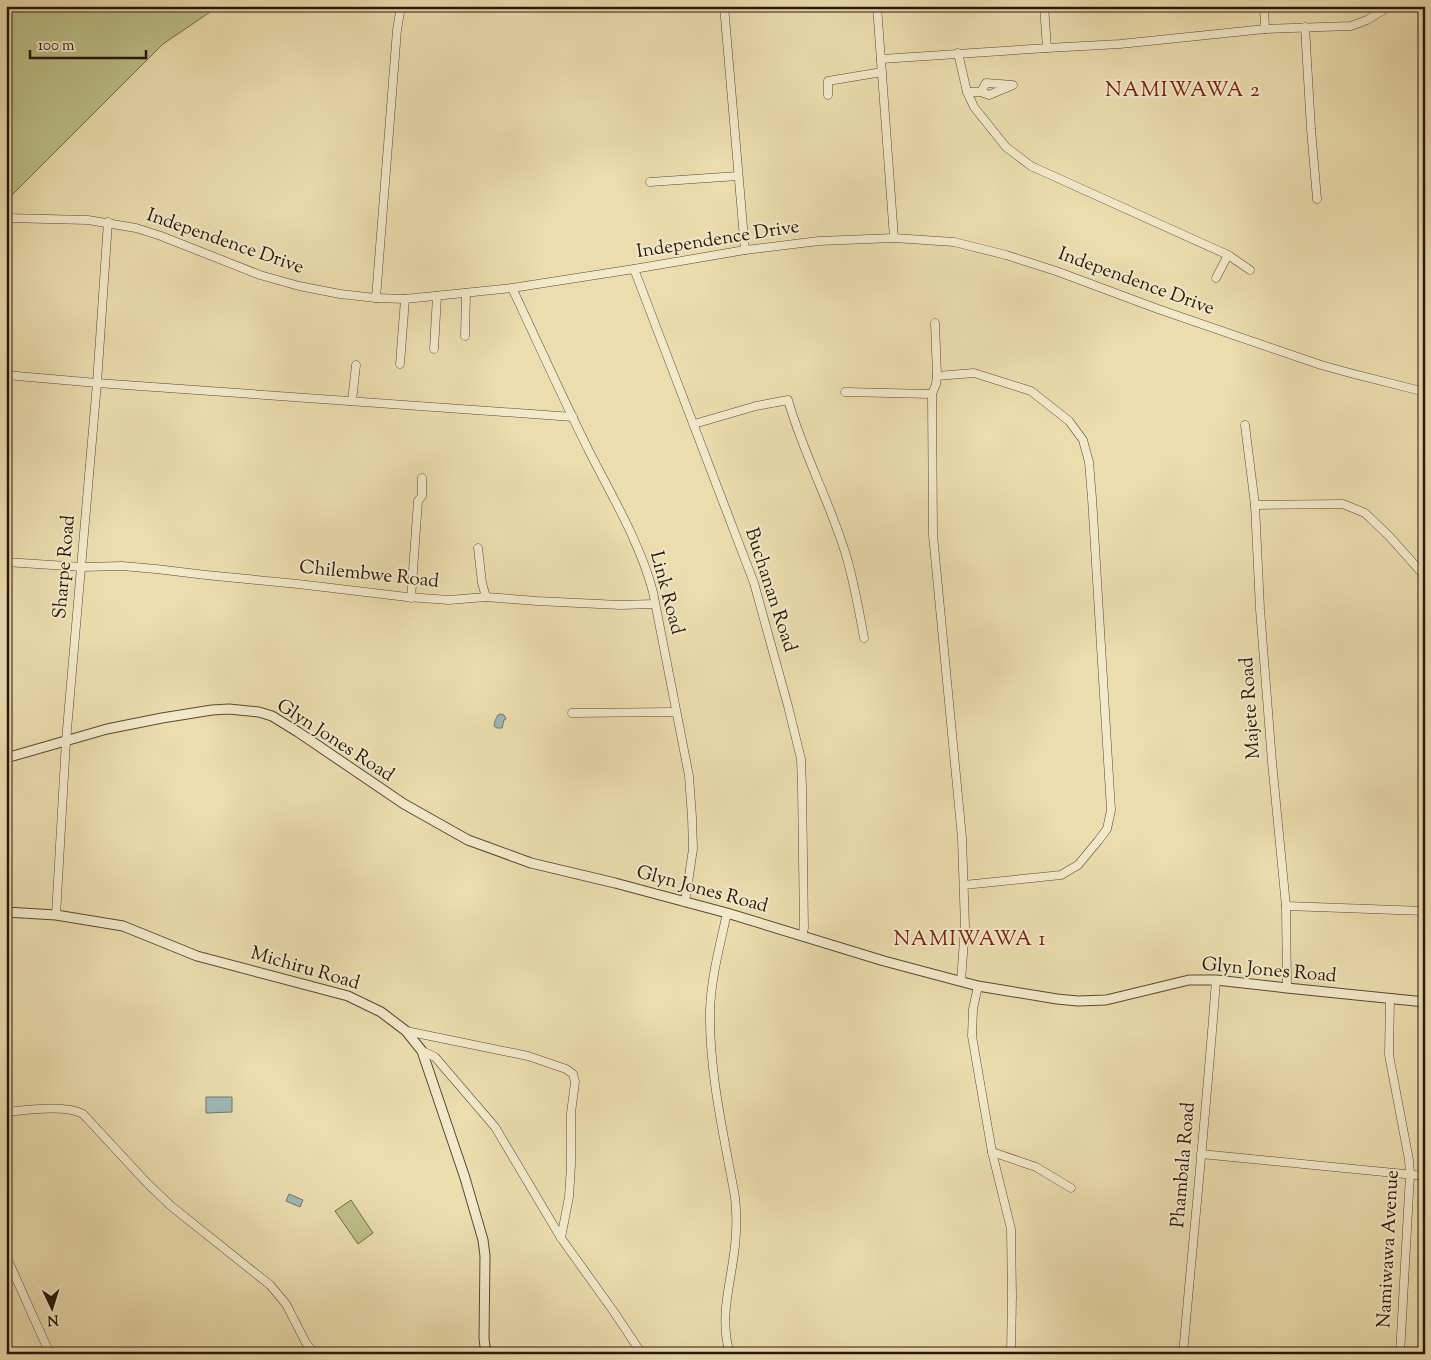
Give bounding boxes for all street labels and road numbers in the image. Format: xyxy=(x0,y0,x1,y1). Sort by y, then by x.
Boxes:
street label: Independence Drive xyxy=(143,202,307,282)
street label: Independence Drive xyxy=(635,214,802,266)
street label: Independence Drive xyxy=(1054,241,1218,323)
street label: Sharpe Road xyxy=(47,514,83,620)
street label: Buchanan Road xyxy=(737,524,803,656)
street label: Link Road xyxy=(642,548,690,638)
street label: Chilembwe Road xyxy=(298,554,441,596)
street label: Majete Road xyxy=(1234,656,1268,760)
street label: Glyn Jones Road xyxy=(271,693,399,789)
street label: Glyn Jones Road xyxy=(633,859,771,921)
street label: Michiru Road xyxy=(247,941,363,998)
street label: Glyn Jones Road xyxy=(1200,952,1338,990)
street label: Phambala Road xyxy=(1165,1101,1203,1229)
street label: Namiwawa Avenue xyxy=(1371,1169,1407,1329)

